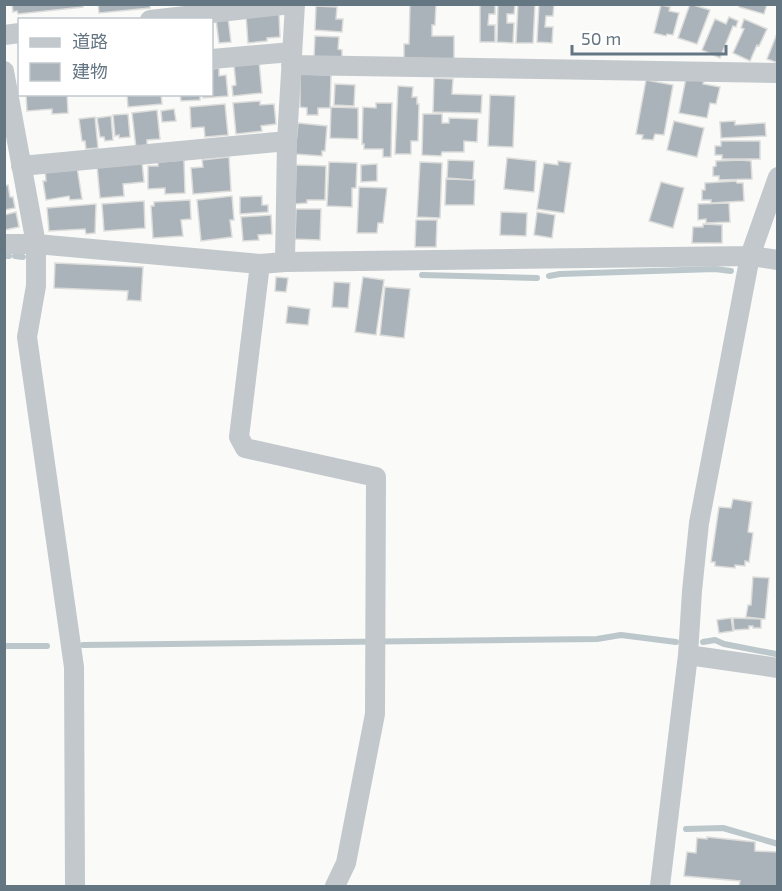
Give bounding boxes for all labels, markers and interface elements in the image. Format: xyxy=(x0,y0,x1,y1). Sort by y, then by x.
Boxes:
legend xyxy=(18,18,213,96)
scale bar xyxy=(572,18,726,56)
text: 50 m xyxy=(581,27,621,49)
text: 道路 xyxy=(72,30,108,52)
text: 建物 xyxy=(72,60,108,82)

